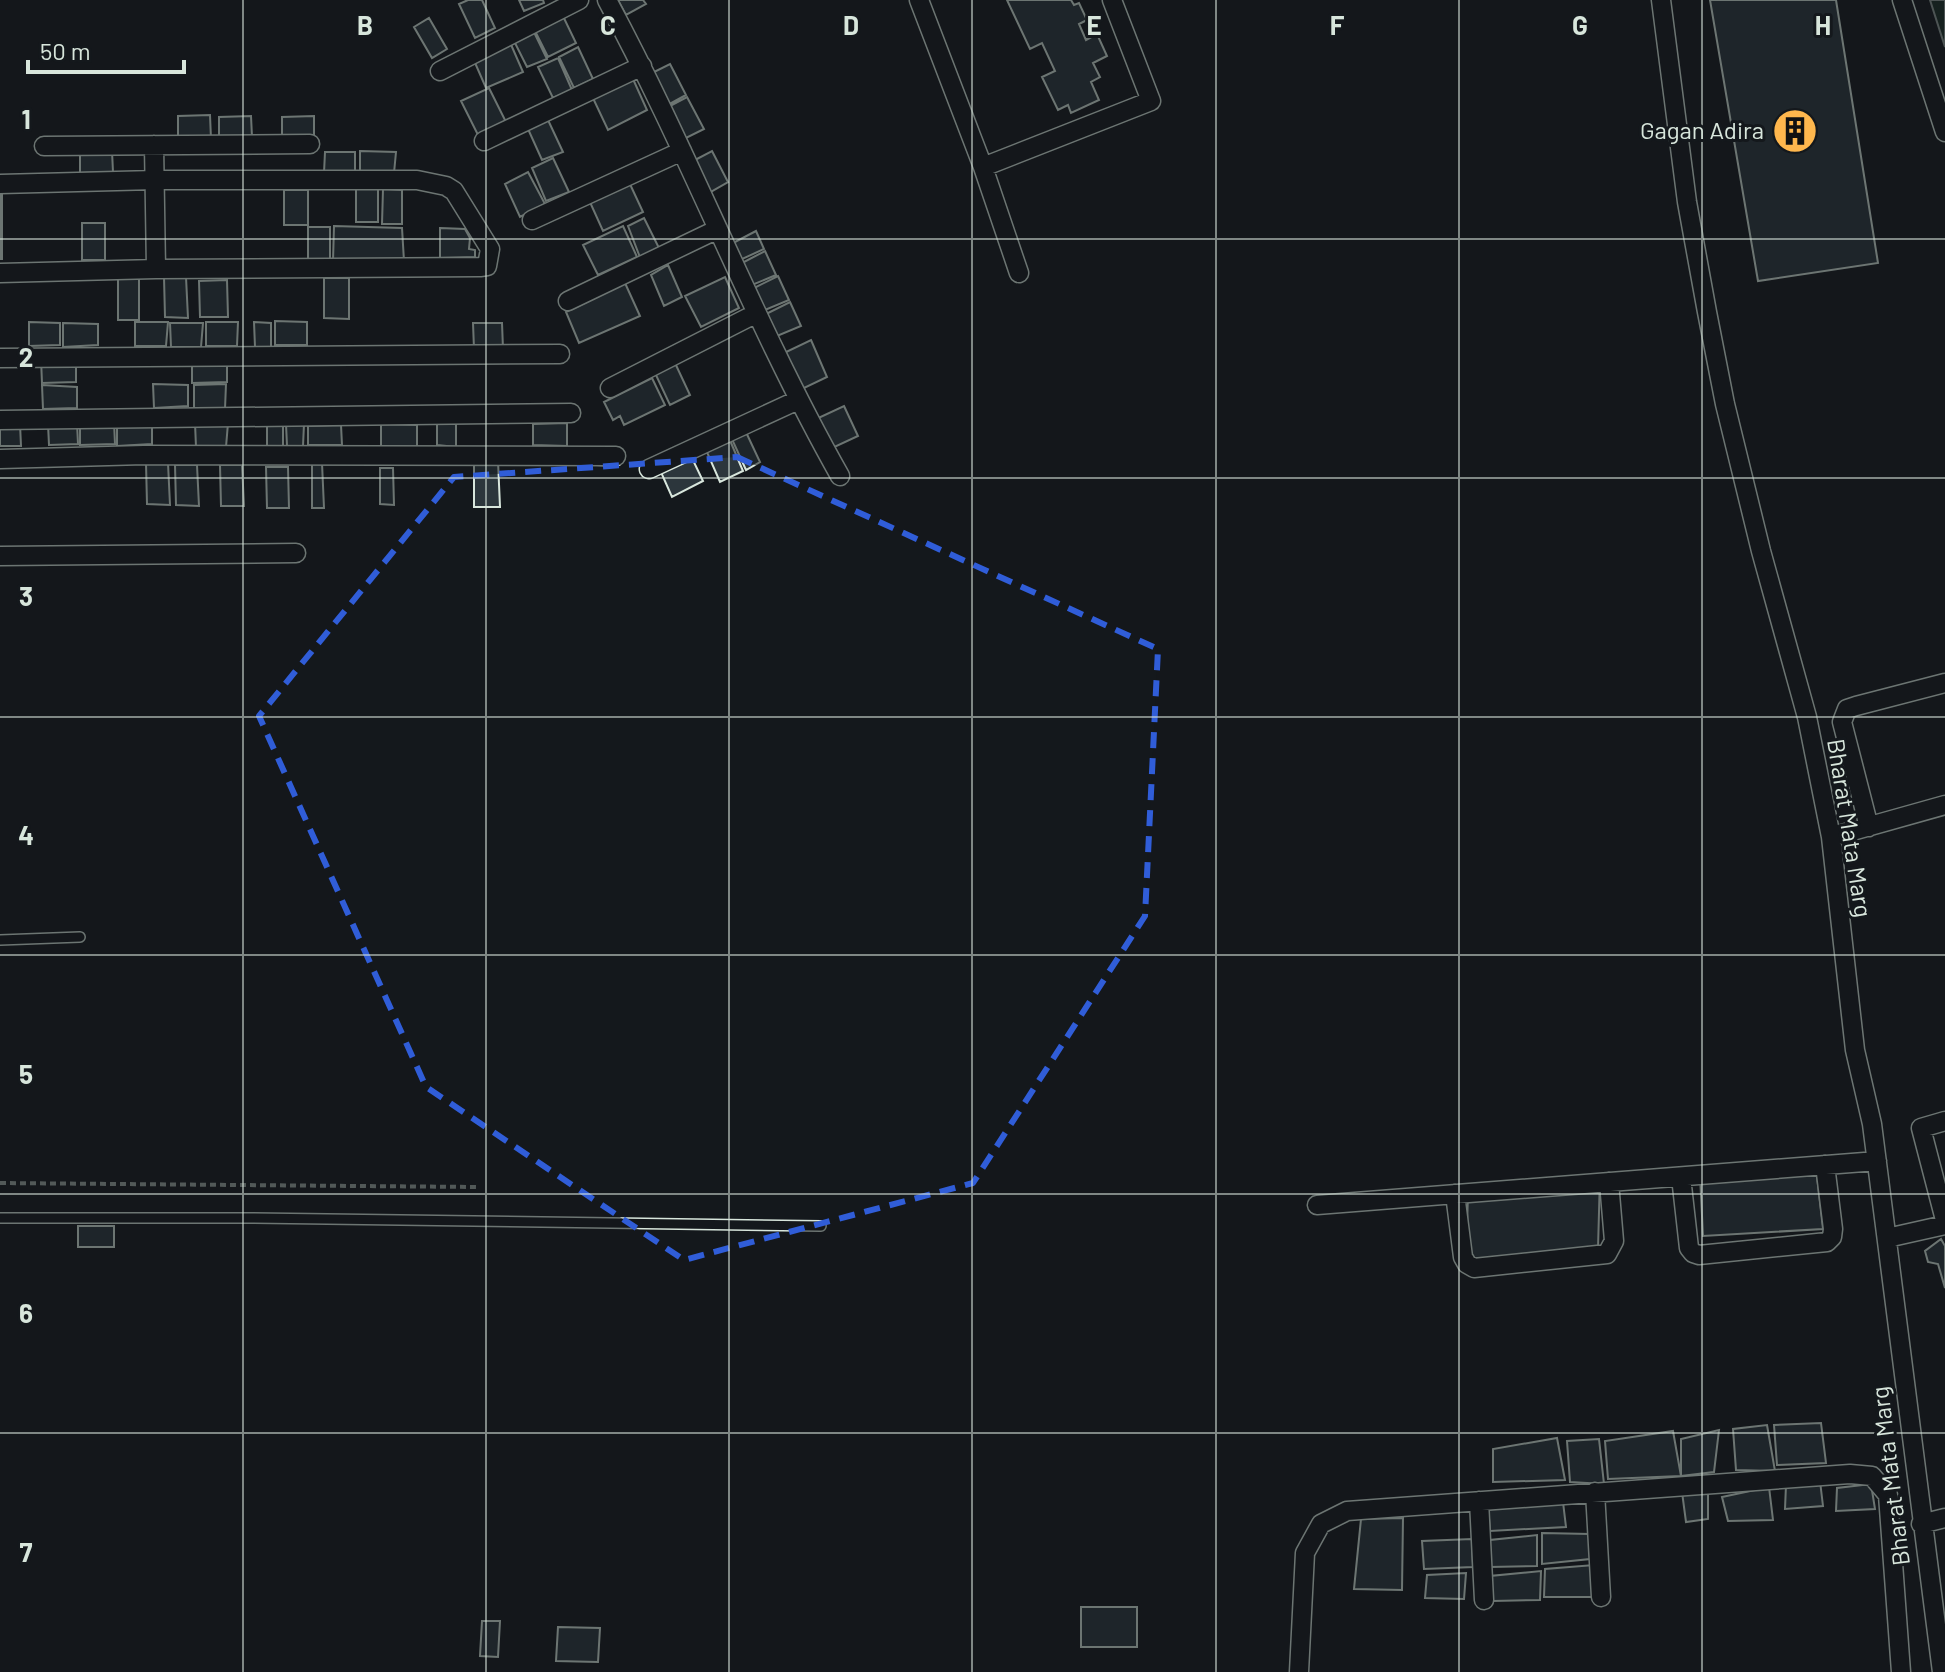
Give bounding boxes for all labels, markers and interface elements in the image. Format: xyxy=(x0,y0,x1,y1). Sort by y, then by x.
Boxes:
text: B xyxy=(357,9,373,40)
text: C xyxy=(600,9,616,40)
text: D xyxy=(843,9,859,40)
text: E xyxy=(1086,9,1102,40)
text: F xyxy=(1330,9,1345,40)
text: G xyxy=(1572,9,1588,40)
text: H xyxy=(1815,9,1831,40)
scale bar xyxy=(28,24,184,74)
text: 50 m xyxy=(40,36,91,65)
text: 1 xyxy=(21,103,31,134)
building icon: Gagan Adira xyxy=(1771,107,1819,155)
place label: Gagan Adira xyxy=(1640,115,1764,144)
text: 2 xyxy=(19,341,33,372)
text: 3 xyxy=(19,580,33,611)
street label: Bharat Mata Marg xyxy=(1822,736,1879,919)
text: 4 xyxy=(18,819,34,850)
text: 5 xyxy=(19,1058,33,1089)
text: 6 xyxy=(19,1297,33,1328)
street label: Bharat Mata Marg xyxy=(1864,1385,1915,1568)
text: 7 xyxy=(20,1536,33,1567)

